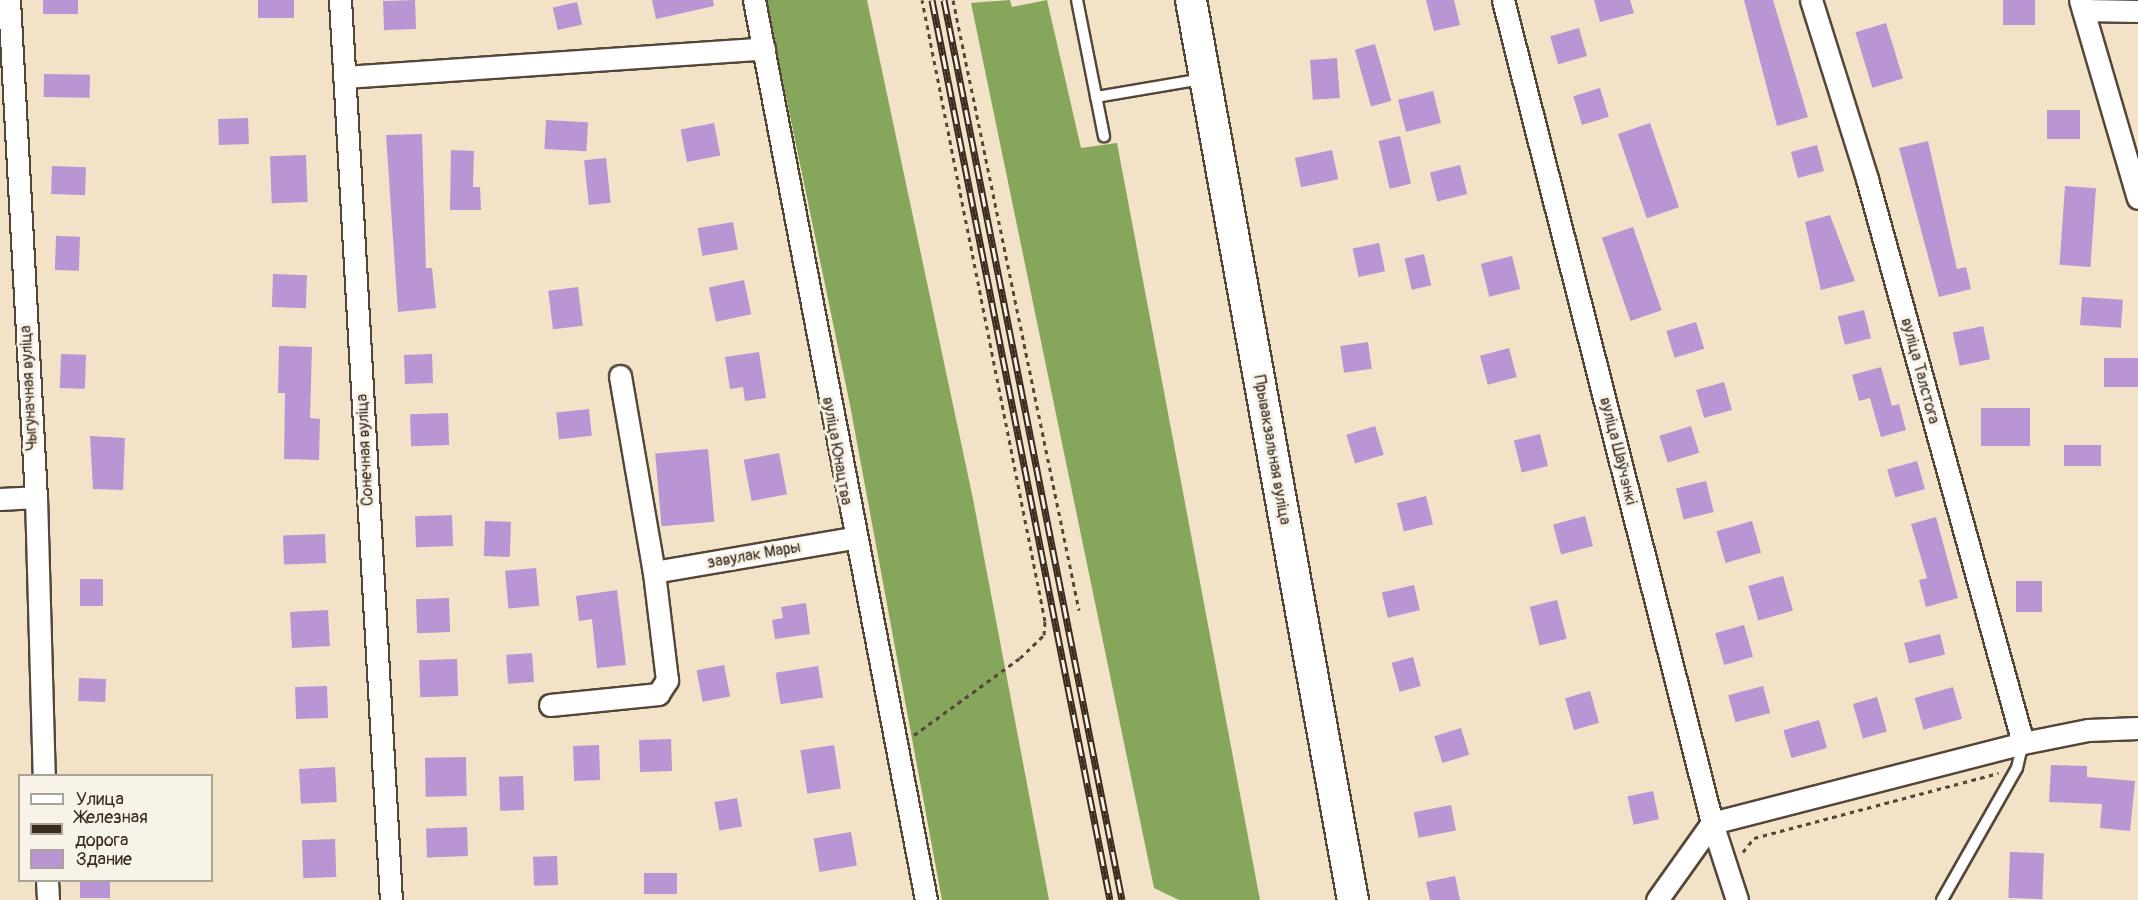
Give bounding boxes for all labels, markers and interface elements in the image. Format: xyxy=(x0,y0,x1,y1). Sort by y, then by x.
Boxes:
street label: вуліца Талстога xyxy=(1897,316,1943,426)
street label: Чыгуначная вуліца xyxy=(16,325,42,451)
street label: Прывакзальная вуліца xyxy=(1249,374,1295,526)
street label: Сонечная вуліца xyxy=(352,393,378,507)
street label: вуліца Юнацтва xyxy=(818,395,856,507)
street label: вуліца Шаўчэнкі xyxy=(1595,395,1641,507)
street label: завулак Мары xyxy=(706,537,802,573)
legend xyxy=(18,774,213,882)
text: Улица xyxy=(76,788,124,811)
text: Железная дорога xyxy=(75,806,148,852)
text: Здание xyxy=(76,848,132,871)

